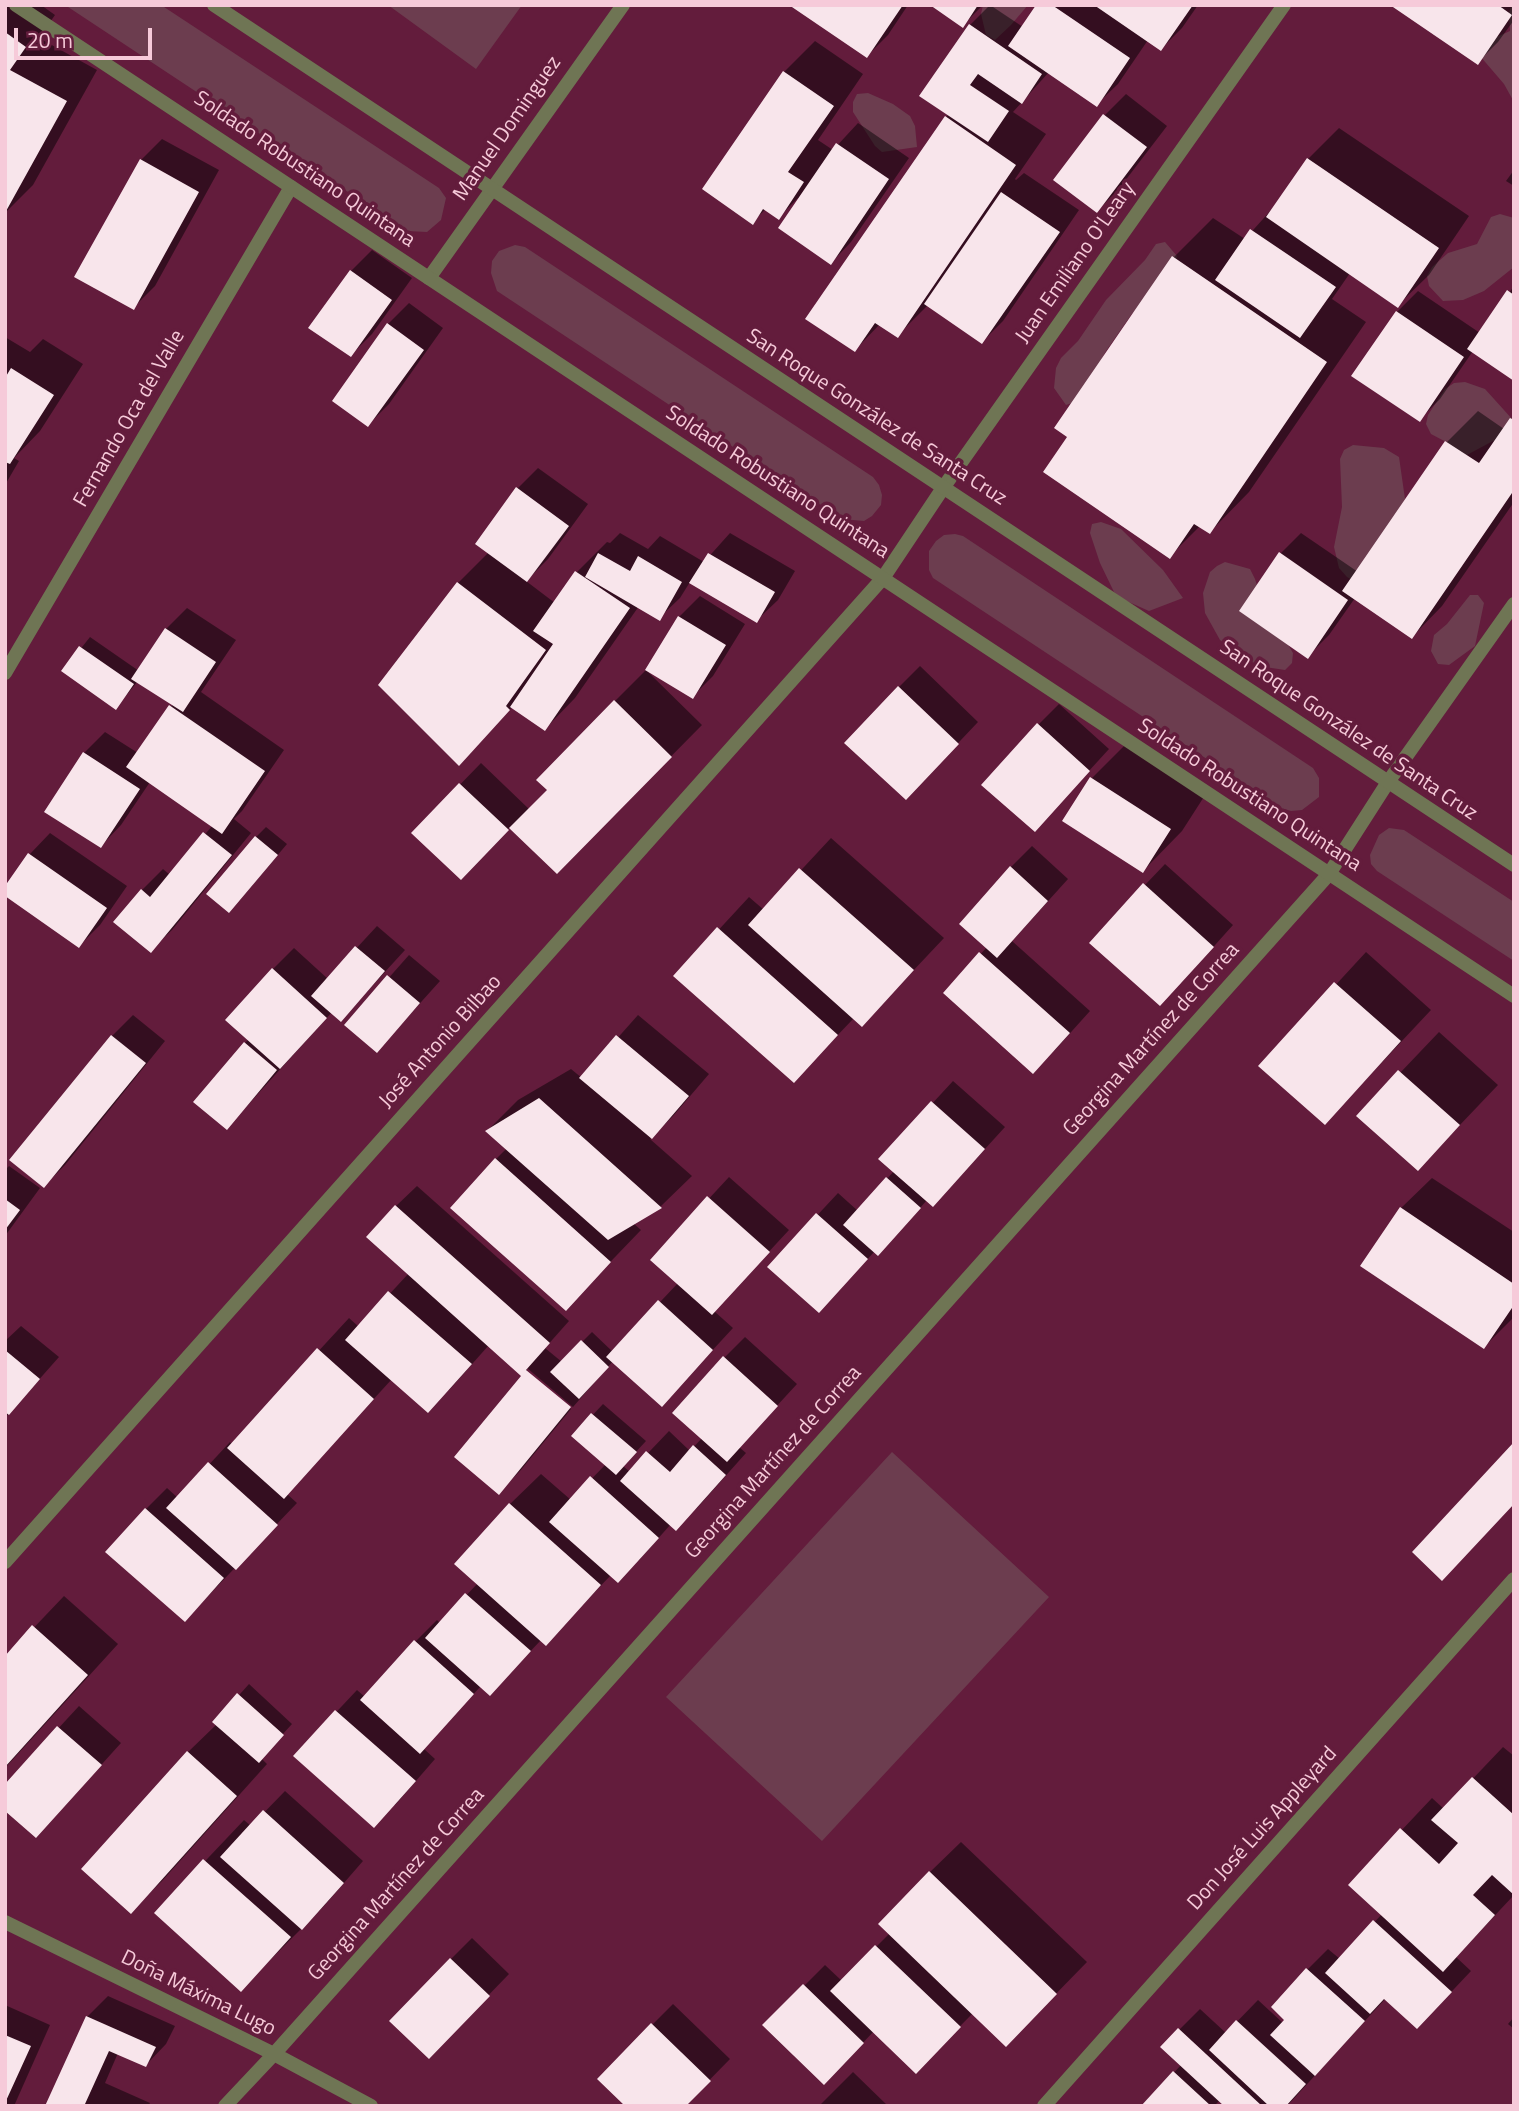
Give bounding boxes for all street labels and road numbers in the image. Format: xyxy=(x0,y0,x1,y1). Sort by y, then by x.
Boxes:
street label: Manuel Dominguez xyxy=(449,52,567,206)
street label: Soldado Robustiano Quintana xyxy=(189,86,419,254)
street label: Juan Emiliano O'Leary xyxy=(1011,178,1141,348)
street label: San Roque González de Santa Cruz xyxy=(741,324,1011,512)
street label: Fernando Oca del Valle xyxy=(69,326,191,512)
street label: Soldado Robustiano Quintana xyxy=(660,401,894,565)
street label: San Roque González de Santa Cruz xyxy=(1214,635,1482,827)
street label: Soldado Robustiano Quintana xyxy=(1132,714,1366,878)
street label: Georgina Martínez de Correa xyxy=(1059,938,1245,1142)
street label: José Antonio Bilbao xyxy=(374,970,508,1114)
street label: Georgina Martínez de Correa xyxy=(681,1361,867,1565)
street label: Don José Luis Appleyard xyxy=(1183,1742,1343,1916)
street label: Georgina Martínez de Correa xyxy=(304,1783,490,1987)
street label: Doña Máxima Lugo xyxy=(117,1946,279,2042)

